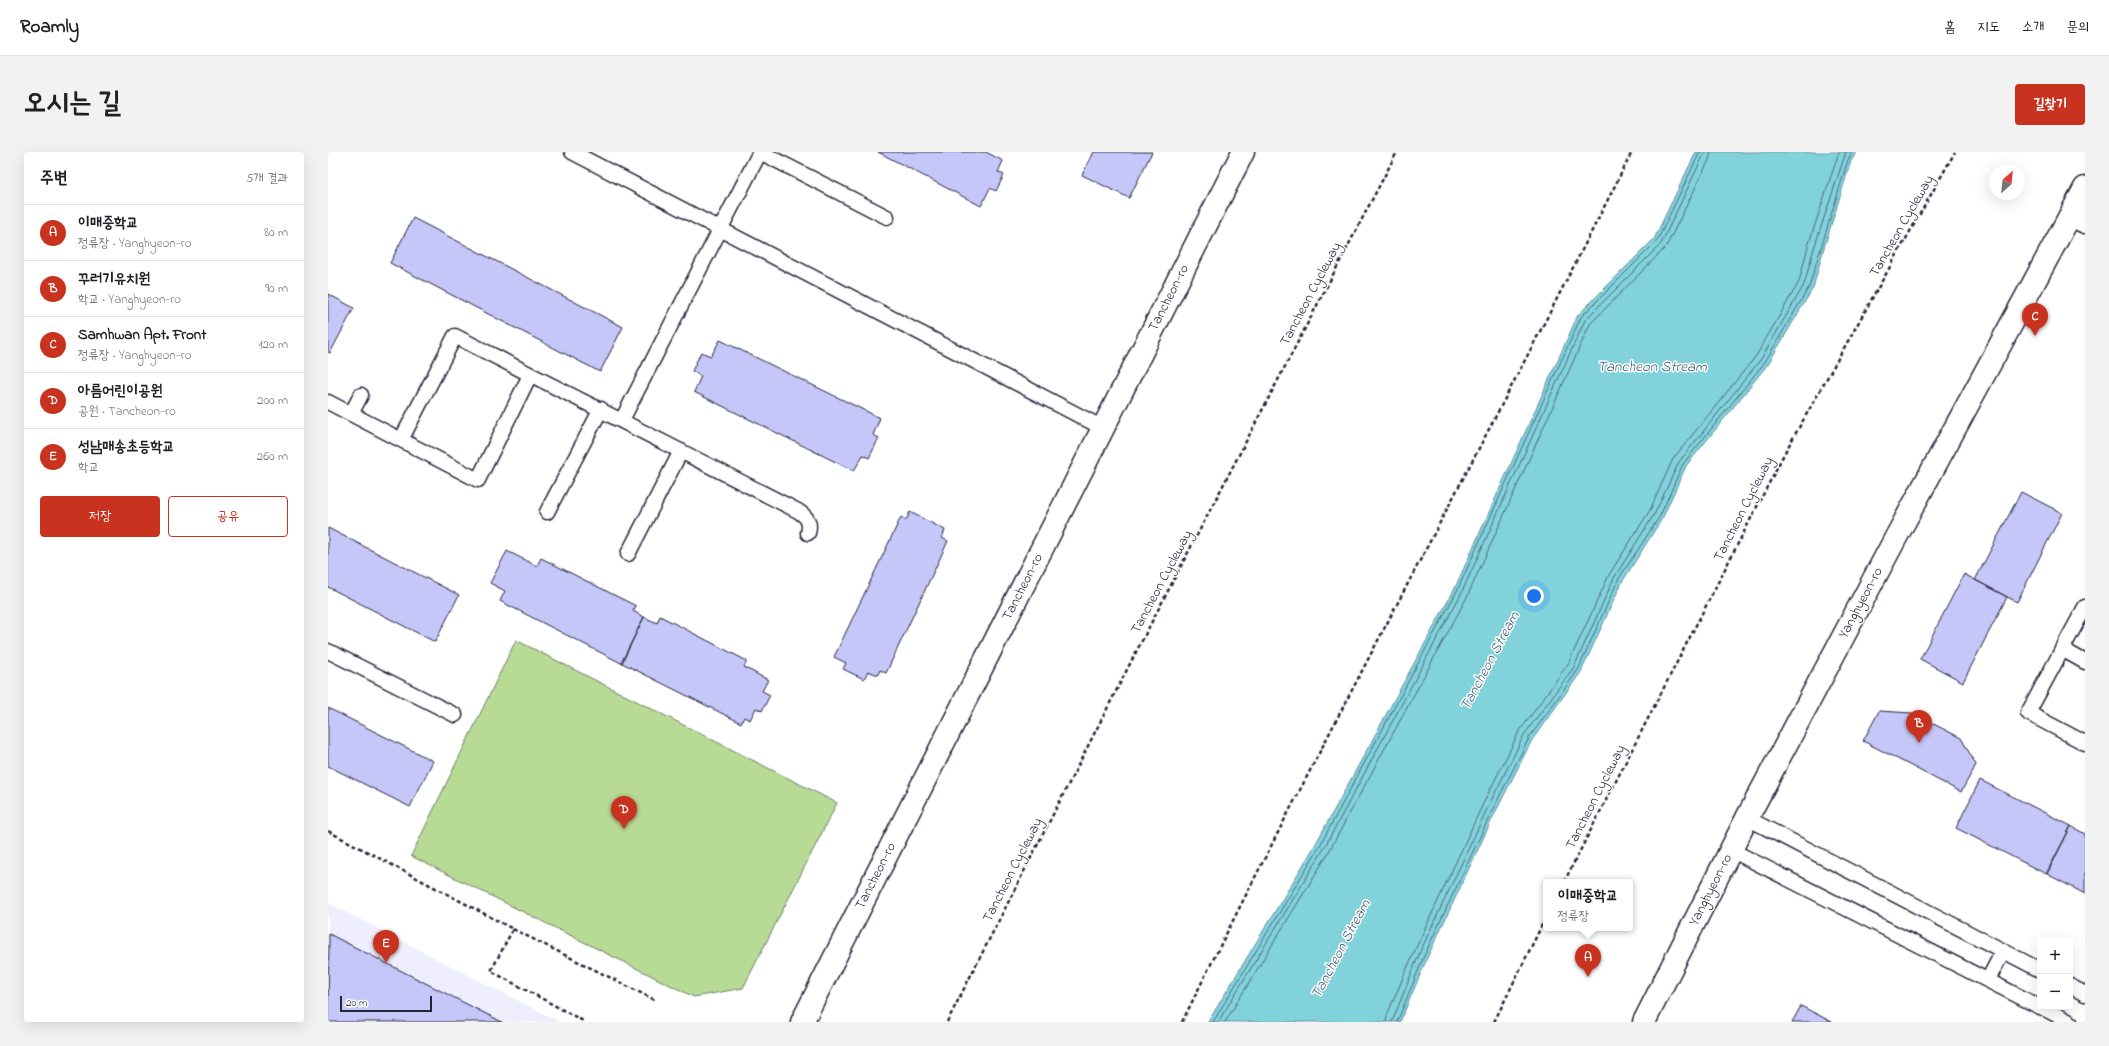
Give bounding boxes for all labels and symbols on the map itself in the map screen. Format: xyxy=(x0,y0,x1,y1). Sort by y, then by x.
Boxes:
north arrow xyxy=(1989,164,2025,200)
street label: Tancheon Cycleway xyxy=(1864,171,1941,281)
street label: Tancheon Cycleway xyxy=(1275,238,1348,350)
street label: Tancheon-ro xyxy=(1143,261,1195,335)
pin: C xyxy=(2022,303,2048,336)
water label: Tancheon Stream xyxy=(1597,356,1707,378)
street label: Tancheon Cycleway xyxy=(1709,453,1780,565)
street label: Tancheon Cycleway xyxy=(1126,526,1199,638)
street label: Tancheon-ro xyxy=(997,550,1049,624)
street label: Yanghyeon-ro xyxy=(1833,563,1890,643)
your location xyxy=(1524,586,1544,606)
water label: Tancheon Stream xyxy=(1455,607,1526,714)
pin: B xyxy=(1906,710,1932,743)
street label: Tancheon Cycleway xyxy=(1561,741,1632,853)
pin: D xyxy=(611,796,637,829)
street label: Tancheon Cycleway xyxy=(978,814,1049,926)
street label: Tancheon-ro xyxy=(850,839,902,913)
street label: Yanghyeon-ro xyxy=(1684,850,1739,930)
water label: Tancheon Stream xyxy=(1306,895,1377,1002)
pin: E xyxy=(373,930,399,963)
pin: A xyxy=(1575,944,1601,977)
scale bar xyxy=(340,994,432,1013)

